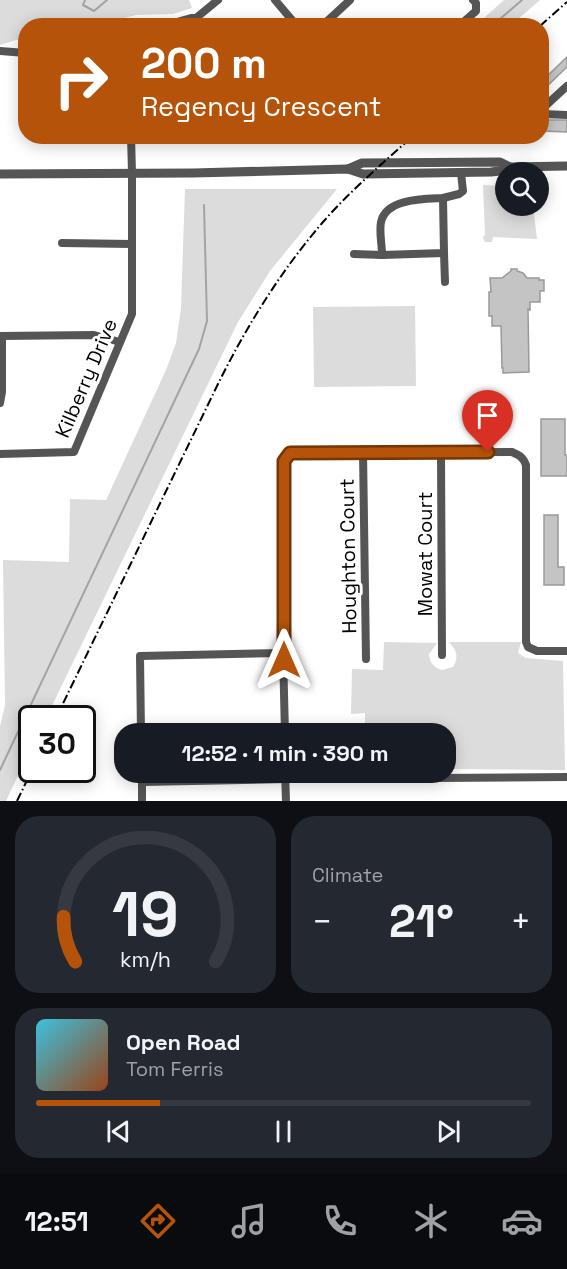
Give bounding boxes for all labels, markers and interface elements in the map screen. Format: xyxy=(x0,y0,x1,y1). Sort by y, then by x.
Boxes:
text: 200 m xyxy=(141,37,267,90)
icon: right xyxy=(42,42,120,120)
text: Regency Crescent xyxy=(141,89,381,124)
map controls xyxy=(495,162,549,216)
button: search xyxy=(495,162,549,216)
street label: Kilberry Drive xyxy=(49,314,123,442)
pin xyxy=(462,390,513,452)
icon: arrive xyxy=(471,399,504,432)
street label: Houghton Court xyxy=(334,478,362,634)
street label: Mowat Court xyxy=(412,492,438,616)
position arrow xyxy=(252,628,316,692)
speed limit sign: 30 xyxy=(18,705,96,783)
text: 12:52 · 1 min · 390 m xyxy=(182,739,388,767)
text: Climate xyxy=(312,862,383,888)
text: 19 xyxy=(112,875,179,954)
text: 21° xyxy=(389,893,454,950)
text: − xyxy=(312,901,332,943)
text: + xyxy=(511,901,531,943)
text: km/h xyxy=(120,946,171,973)
text: Open Road xyxy=(126,1028,241,1056)
text: Tom Ferris xyxy=(126,1056,224,1082)
icon: previous xyxy=(102,1115,135,1148)
icon: pause xyxy=(267,1115,300,1148)
icon: next xyxy=(432,1115,465,1148)
icon: directions xyxy=(137,1200,179,1242)
icon: music xyxy=(228,1200,270,1242)
icon: phone xyxy=(319,1200,361,1242)
icon: climate xyxy=(410,1200,452,1242)
icon: car xyxy=(501,1200,543,1242)
text: 12:51 xyxy=(24,1204,89,1239)

